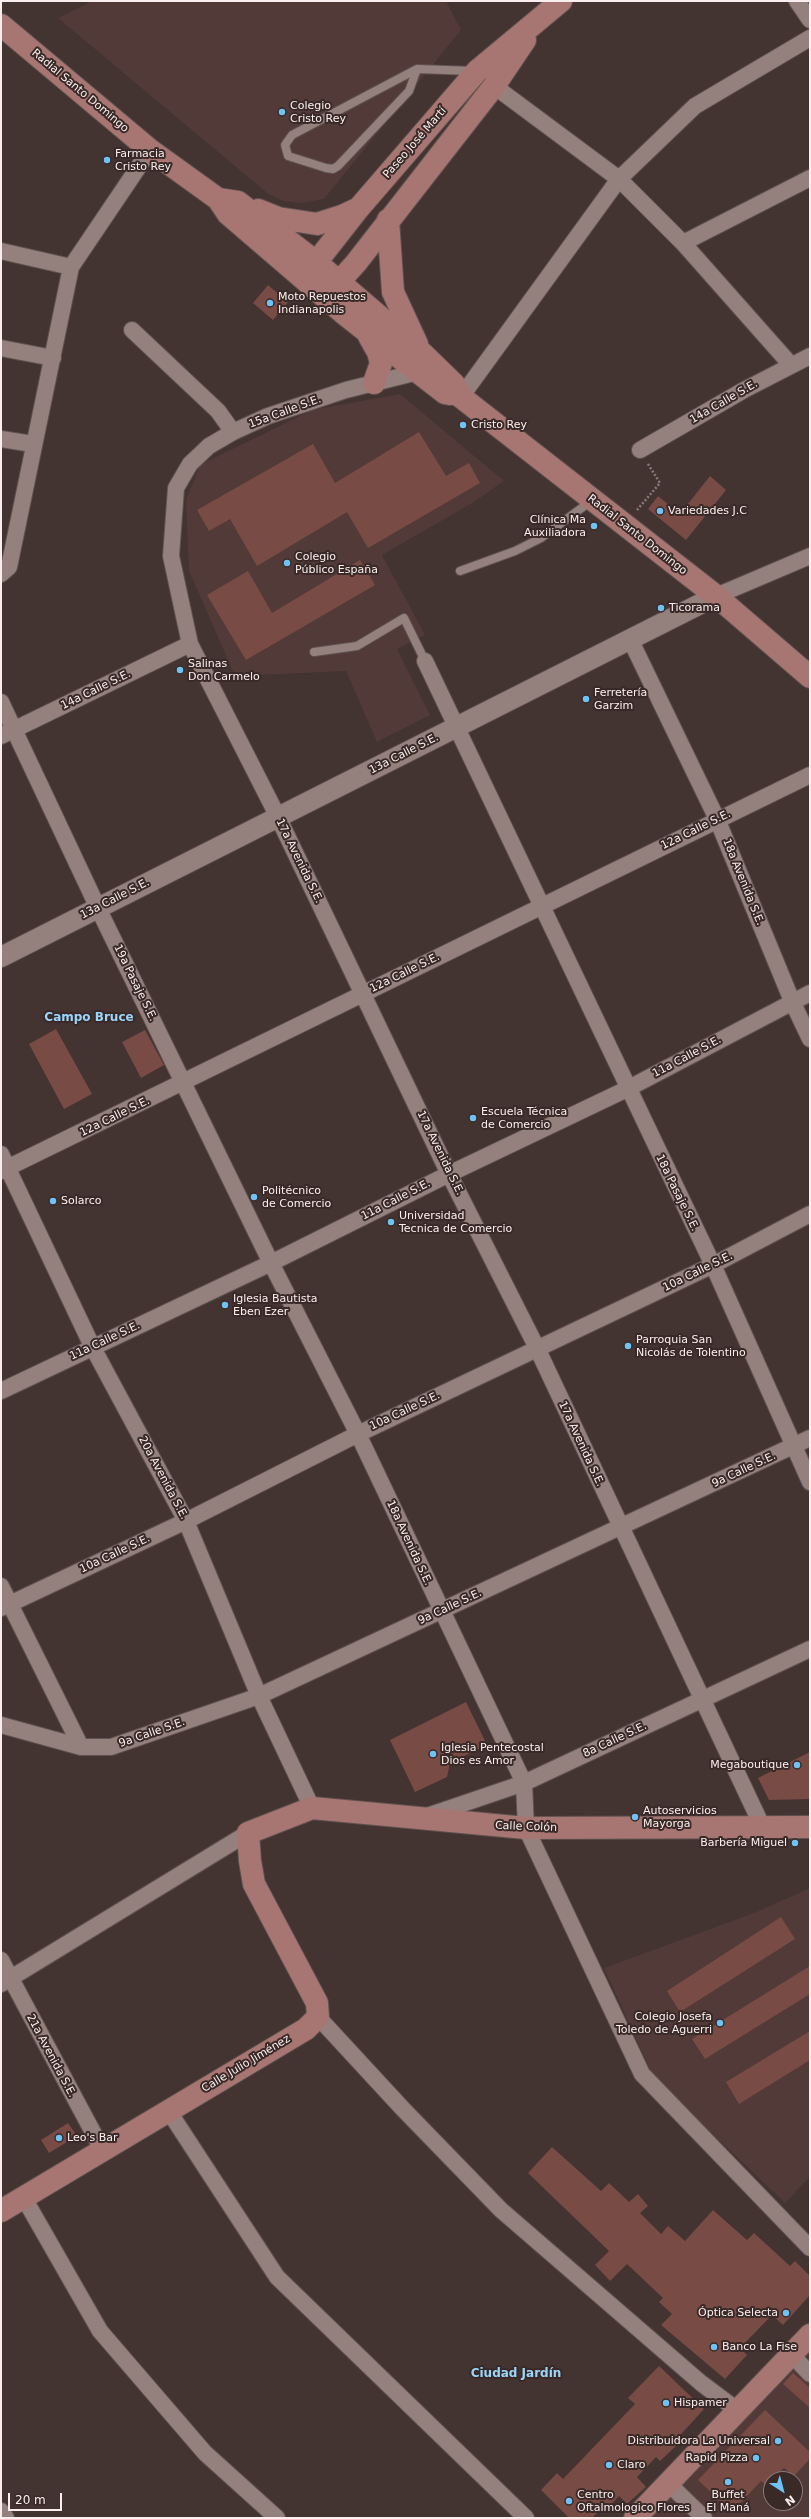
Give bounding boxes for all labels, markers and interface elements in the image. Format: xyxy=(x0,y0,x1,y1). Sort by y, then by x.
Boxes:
street label: Radial Santo Domingo xyxy=(29,47,131,135)
place label: Colegio Cristo Rey xyxy=(290,99,346,125)
street label: Paseo José Martí xyxy=(381,105,449,181)
marker: Colegio Cristo Rey xyxy=(277,107,287,117)
place label: Farmacia Cristo Rey xyxy=(115,147,171,173)
marker: Farmacia Cristo Rey xyxy=(102,155,112,165)
place label: Moto Repuestos Indianapolis xyxy=(278,290,366,316)
marker: Moto Repuestos Indianapolis xyxy=(265,298,275,308)
street label: 14a Calle S.E. xyxy=(688,377,760,427)
street label: 15a Calle S.E. xyxy=(247,393,323,431)
place label: Cristo Rey xyxy=(471,418,527,432)
marker: Cristo Rey xyxy=(458,420,468,430)
street label: Radial Santo Domingo xyxy=(585,492,689,578)
place label: Variedades J.C xyxy=(668,504,747,518)
marker: Variedades J.C xyxy=(655,506,665,516)
place label: Clínica Ma Auxiliadora xyxy=(524,513,586,539)
marker: Clínica Ma Auxiliadora xyxy=(589,521,599,531)
place label: Colegio Público España xyxy=(295,550,378,576)
marker: Colegio Público España xyxy=(282,558,292,568)
place label: Ticorama xyxy=(669,601,720,615)
marker: Ticorama xyxy=(656,603,666,613)
place label: Salinas Don Carmelo xyxy=(188,657,260,683)
marker: Salinas Don Carmelo xyxy=(175,665,185,675)
street label: 14a Calle S.E. xyxy=(59,667,133,713)
place label: Ferretería Garzim xyxy=(594,686,647,712)
marker: Ferretería Garzim xyxy=(581,694,591,704)
street label: 13a Calle S.E. xyxy=(367,731,441,777)
street label: 12a Calle S.E. xyxy=(659,807,733,853)
street label: 17a Avenida S.E. xyxy=(273,817,325,905)
street label: 18a Avenida S.E. xyxy=(720,837,766,927)
street label: 13a Calle S.E. xyxy=(78,876,152,922)
street label: 19a Pasaje S.E. xyxy=(111,942,159,1024)
street label: 12a Calle S.E. xyxy=(368,950,442,996)
district label: Campo Bruce xyxy=(44,1011,134,1025)
street label: 11a Calle S.E. xyxy=(650,1033,724,1081)
street label: 12a Calle S.E. xyxy=(78,1094,152,1140)
place label: Escuela Técnica de Comercio xyxy=(481,1105,567,1131)
street label: 17a Avenida S.E. xyxy=(414,1109,466,1197)
marker: Escuela Técnica de Comercio xyxy=(468,1113,478,1123)
street label: 18a Pasaje S.E. xyxy=(653,1152,701,1234)
street label: 11a Calle S.E. xyxy=(359,1177,433,1223)
place label: Politécnico de Comercio xyxy=(262,1184,331,1210)
marker: Politécnico de Comercio xyxy=(249,1192,259,1202)
place label: Solarco xyxy=(61,1194,102,1208)
marker: Solarco xyxy=(48,1196,58,1206)
place label: Universidad Tecnica de Comercio xyxy=(399,1209,512,1235)
marker: Universidad Tecnica de Comercio xyxy=(386,1217,396,1227)
street label: 10a Calle S.E. xyxy=(661,1249,735,1295)
place label: Iglesia Bautista Eben Ezer xyxy=(233,1292,317,1318)
marker: Iglesia Bautista Eben Ezer xyxy=(220,1300,230,1310)
street label: 11a Calle S.E. xyxy=(68,1319,142,1363)
place label: Parroquia San Nicolás de Tolentino xyxy=(636,1333,746,1359)
marker: Parroquia San Nicolás de Tolentino xyxy=(623,1341,633,1351)
street label: 10a Calle S.E. xyxy=(368,1389,442,1433)
street label: 17a Avenida S.E. xyxy=(555,1399,607,1489)
street label: 20a Avenida S.E. xyxy=(135,1434,191,1522)
street label: 9a Calle S.E. xyxy=(710,1449,778,1491)
street label: 18a Avenida S.E. xyxy=(383,1498,435,1588)
street label: 10a Calle S.E. xyxy=(78,1532,152,1576)
street label: 9a Calle S.E. xyxy=(416,1586,484,1628)
street label: 9a Calle S.E. xyxy=(117,1716,187,1750)
street label: 8a Calle S.E. xyxy=(581,1719,649,1761)
place label: Iglesia Pentecostal Dios es Amor xyxy=(441,1741,544,1767)
marker: Iglesia Pentecostal Dios es Amor xyxy=(428,1749,438,1759)
place label: Megaboutique xyxy=(710,1758,789,1772)
marker: Megaboutique xyxy=(792,1760,802,1770)
place label: Autoservicios Mayorga xyxy=(643,1804,717,1830)
marker: Autoservicios Mayorga xyxy=(630,1812,640,1822)
street label: Calle Colón xyxy=(495,1819,557,1835)
place label: Barbería Miguel xyxy=(700,1836,787,1850)
marker: Barbería Miguel xyxy=(790,1838,800,1848)
place label: Colegio Josefa Toledo de Aguerri xyxy=(616,2010,712,2036)
street label: 21a Avenida S.E. xyxy=(23,2012,79,2100)
marker: Colegio Josefa Toledo de Aguerri xyxy=(715,2018,725,2028)
street label: Calle Julio Jiménez xyxy=(199,2032,293,2096)
place label: Leo's Bar xyxy=(67,2131,117,2145)
marker: Leo's Bar xyxy=(54,2133,64,2143)
place label: Óptica Selecta xyxy=(698,2306,778,2320)
marker: Óptica Selecta xyxy=(781,2308,791,2318)
place label: Banco La Fise xyxy=(722,2340,797,2354)
marker: Banco La Fise xyxy=(709,2342,719,2352)
district label: Ciudad Jardín xyxy=(471,2367,561,2381)
place label: Hispamer xyxy=(674,2396,727,2410)
marker: Hispamer xyxy=(661,2398,671,2408)
place label: Distribuidora La Universal xyxy=(628,2434,770,2448)
marker: Distribuidora La Universal xyxy=(773,2436,783,2446)
place label: Rapid Pizza xyxy=(686,2451,748,2465)
marker: Rapid Pizza xyxy=(751,2453,761,2463)
place label: Claro xyxy=(617,2458,645,2472)
marker: Claro xyxy=(604,2460,614,2470)
north arrow xyxy=(763,2471,803,2511)
marker: Buffet El Maná xyxy=(723,2477,733,2487)
scale bar xyxy=(10,2485,64,2511)
place label: Centro Oftalmologico Flores xyxy=(577,2488,690,2514)
place label: Buffet El Maná xyxy=(706,2488,750,2514)
text: N xyxy=(782,2492,797,2508)
text: 20 m xyxy=(15,2493,46,2507)
marker: Centro Oftalmologico Flores xyxy=(564,2496,574,2506)

